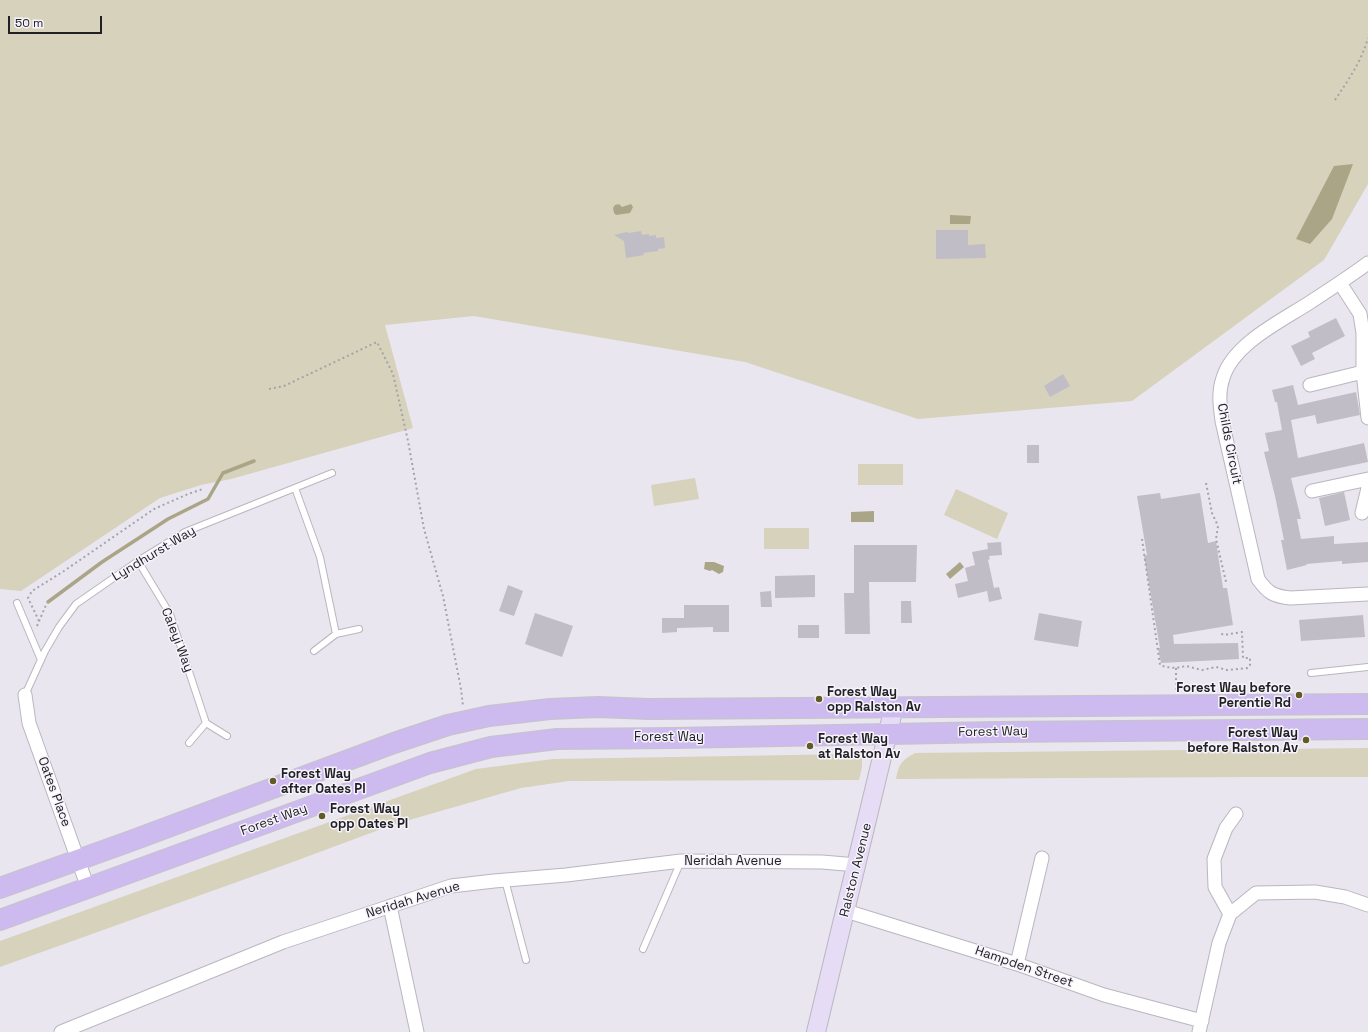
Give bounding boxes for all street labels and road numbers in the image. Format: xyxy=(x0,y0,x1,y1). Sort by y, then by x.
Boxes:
street label: Childs Circuit xyxy=(1213,402,1245,486)
street label: Lyndhurst Way xyxy=(109,523,199,585)
street label: Caleyi Way xyxy=(158,606,196,674)
street label: Forest Way xyxy=(958,724,1028,740)
street label: Forest Way xyxy=(634,729,704,745)
street label: Oates Place xyxy=(34,755,74,829)
street label: Forest Way xyxy=(239,801,309,839)
street label: Ralston Avenue xyxy=(837,821,875,919)
street label: Neridah Avenue xyxy=(684,853,782,869)
street label: Neridah Avenue xyxy=(364,878,462,922)
street label: Hampden Street xyxy=(973,943,1075,991)

